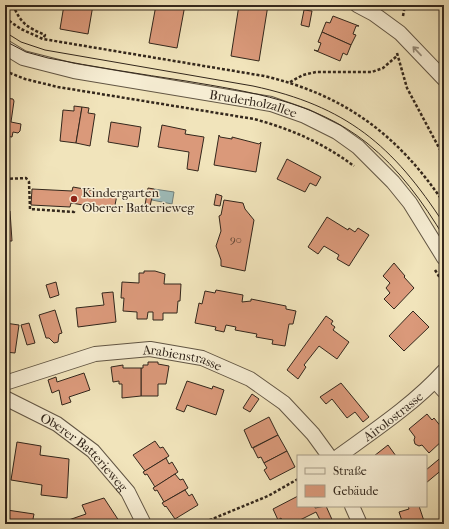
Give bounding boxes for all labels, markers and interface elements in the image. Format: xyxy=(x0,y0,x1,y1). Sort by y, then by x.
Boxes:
one-way arrow xyxy=(412,46,422,56)
street label: Bruderholzallee xyxy=(208,86,300,120)
place label: Kindergarten Oberer Batterieweg xyxy=(82,185,195,215)
marker: Kindergarten Oberer Batterieweg xyxy=(69,194,79,204)
house number: 90 xyxy=(230,233,242,246)
street label: Arabienstrasse xyxy=(141,341,225,374)
street label: Airolostrasse xyxy=(359,388,426,444)
street label: Oberer Batterieweg xyxy=(38,410,132,495)
legend xyxy=(297,455,427,507)
text: Straße xyxy=(333,464,367,478)
text: Gebäude xyxy=(333,484,378,498)

